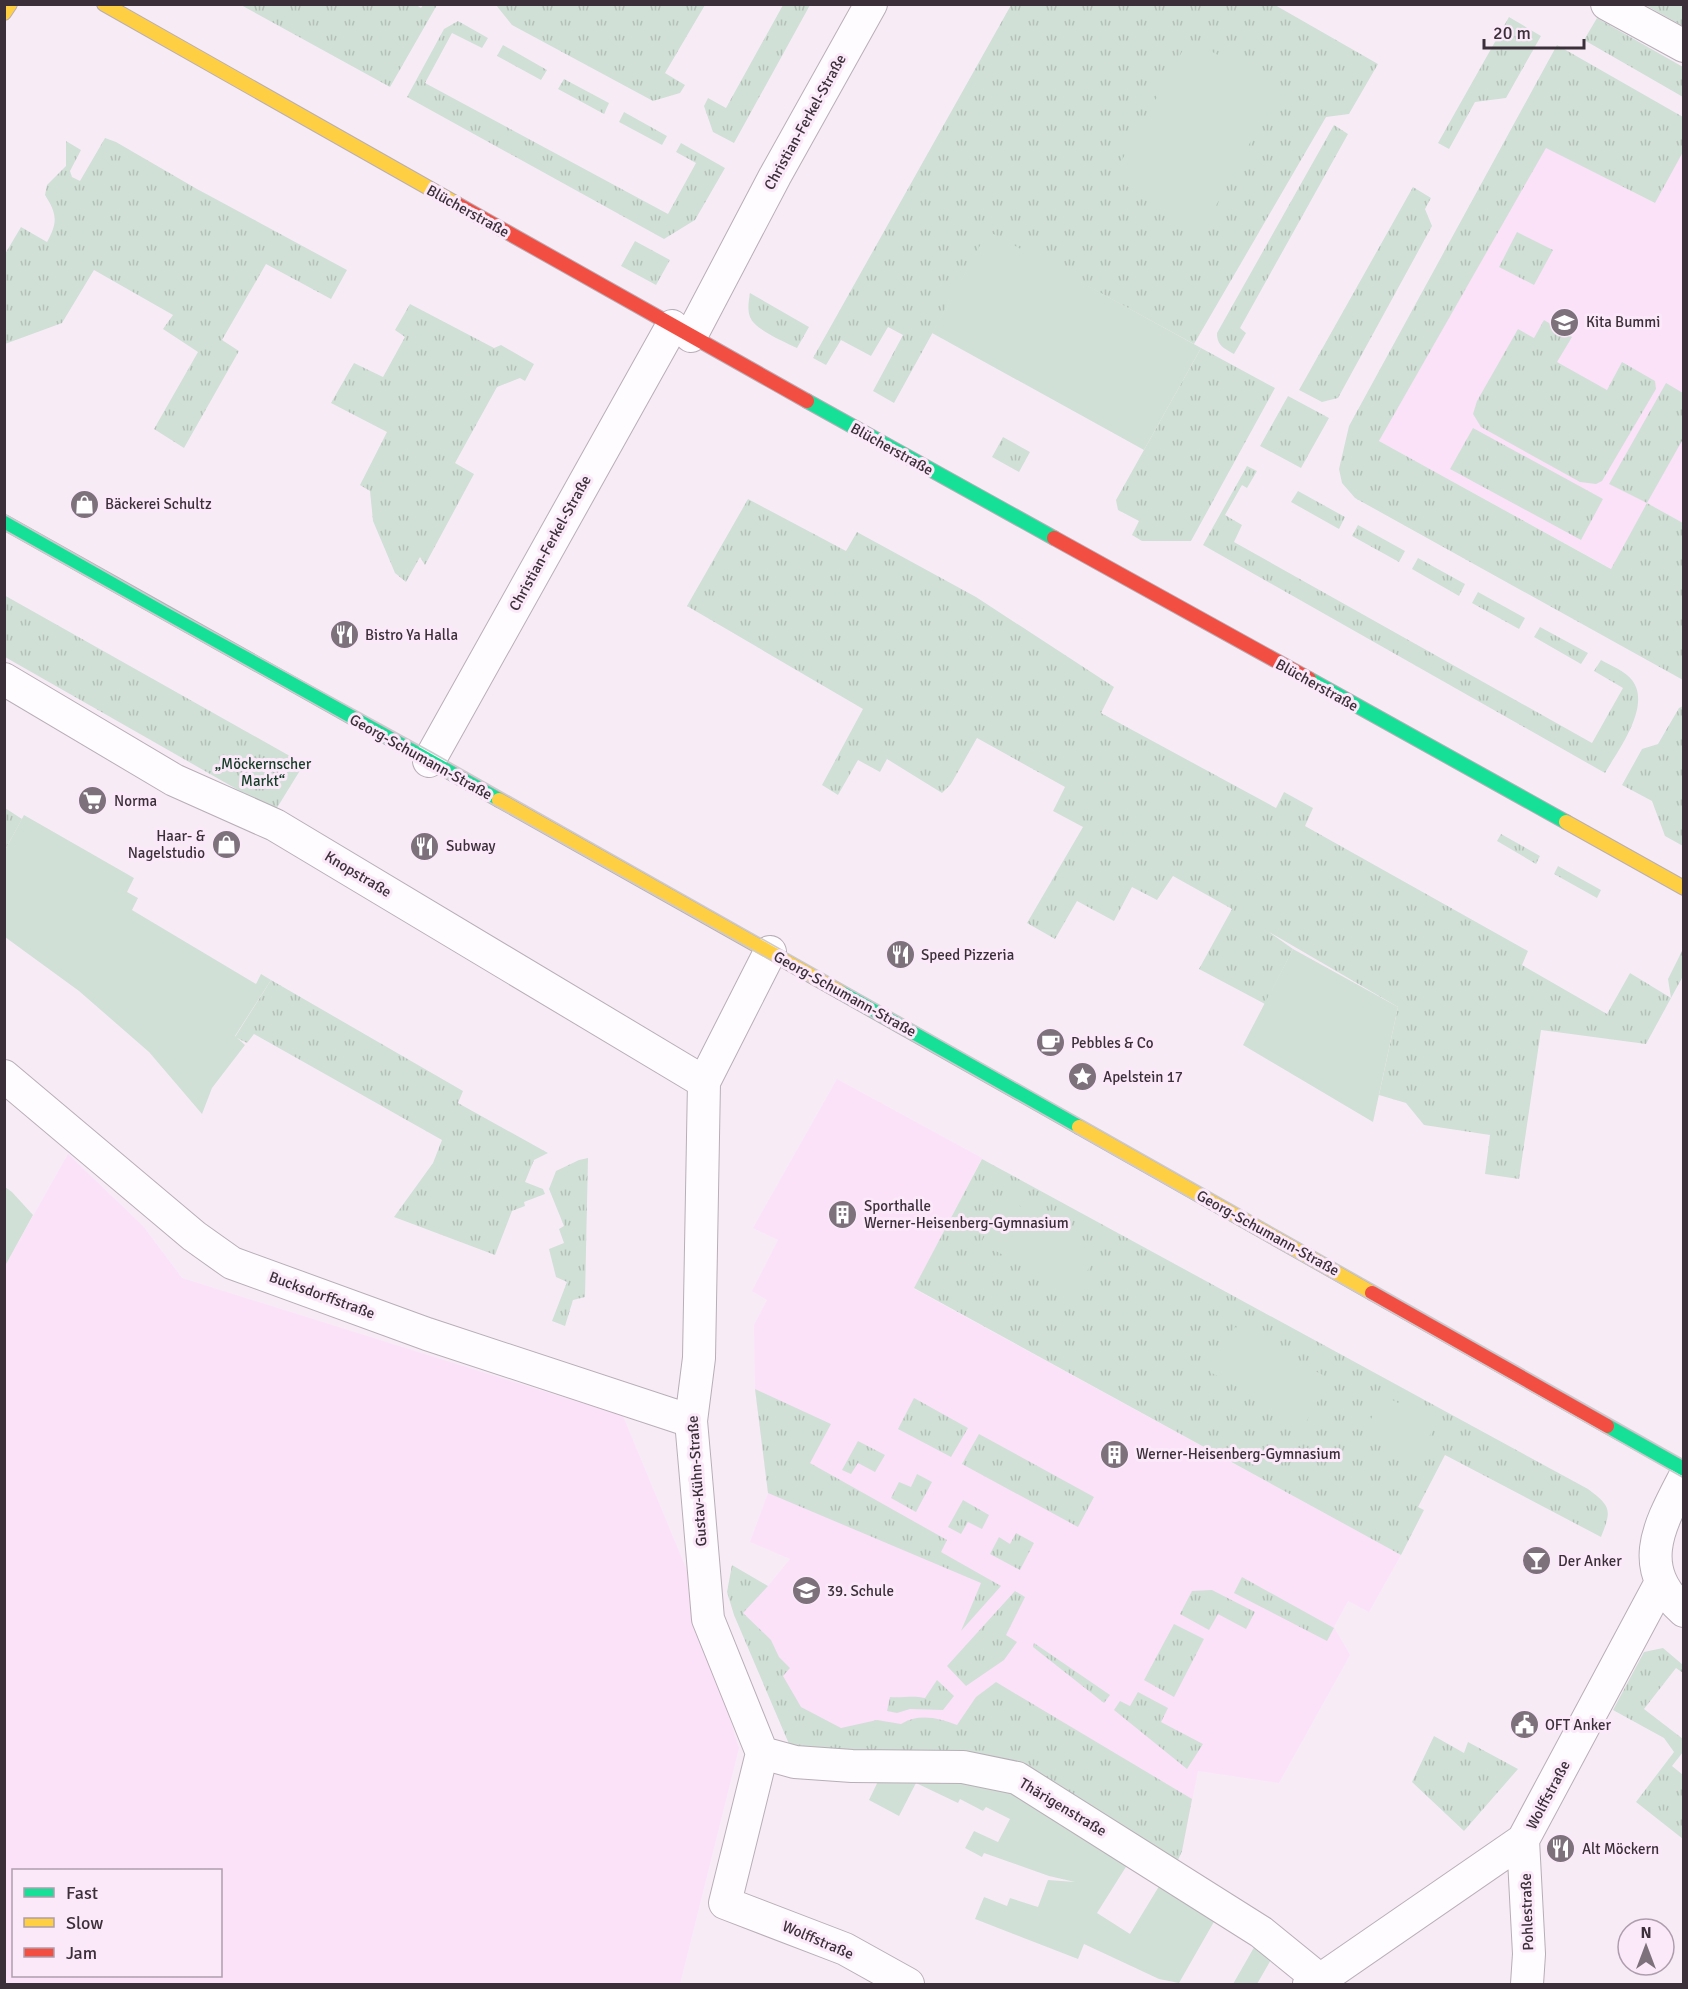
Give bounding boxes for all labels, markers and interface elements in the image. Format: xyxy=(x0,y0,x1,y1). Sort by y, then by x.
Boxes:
scale bar xyxy=(1484,12,1584,50)
text: 20 m xyxy=(1493,22,1531,44)
street label: Christian-Ferkel-Straße xyxy=(760,51,850,193)
street label: Blücherstraße xyxy=(424,181,512,241)
school or university icon: Kita Bummi xyxy=(1549,306,1581,338)
place label: Kita Bummi xyxy=(1586,313,1660,331)
street label: Blücherstraße xyxy=(848,419,936,479)
street label: Christian-Ferkel-Straße xyxy=(505,472,595,614)
shop icon: Bäckerei Schultz xyxy=(68,488,100,520)
place label: Bäckerei Schultz xyxy=(105,495,212,513)
restaurant icon: Bistro Ya Halla xyxy=(328,619,360,651)
place label: Bistro Ya Halla xyxy=(365,626,458,644)
street label: Blücherstraße xyxy=(1273,655,1361,715)
street label: Georg-Schumann-Straße xyxy=(347,710,495,804)
park label: „Möckernscher Markt“ xyxy=(215,755,312,790)
supermarket icon: Norma xyxy=(77,785,109,817)
place label: Norma xyxy=(114,792,157,810)
place label: Haar- & Nagelstudio xyxy=(128,827,206,862)
shop icon: Haar- & Nagelstudio xyxy=(210,829,242,861)
restaurant icon: Subway xyxy=(409,830,441,862)
place label: Subway xyxy=(446,837,496,855)
street label: Knopstraße xyxy=(321,847,395,901)
restaurant icon: Speed Pizzeria xyxy=(884,939,916,971)
place label: Speed Pizzeria xyxy=(921,946,1014,964)
street label: Georg-Schumann-Straße xyxy=(771,947,919,1041)
cafe icon: Pebbles & Co xyxy=(1034,1027,1066,1059)
place label: Pebbles & Co xyxy=(1071,1034,1154,1052)
place icon: Apelstein 17 xyxy=(1066,1061,1098,1093)
place label: Apelstein 17 xyxy=(1103,1068,1183,1086)
street label: Georg-Schumann-Straße xyxy=(1194,1186,1342,1280)
place label: Sporthalle Werner-Heisenberg-Gymnasium xyxy=(864,1197,1069,1232)
building icon: Sporthalle Werner-Heisenberg-Gymnasium xyxy=(827,1199,859,1231)
street label: Bucksdorffstraße xyxy=(267,1267,377,1323)
street label: Gustav-Kühn-Straße xyxy=(683,1415,711,1547)
building icon: Werner-Heisenberg-Gymnasium xyxy=(1099,1438,1131,1470)
place label: Werner-Heisenberg-Gymnasium xyxy=(1136,1445,1341,1463)
bar icon: Der Anker xyxy=(1521,1545,1553,1577)
place label: Der Anker xyxy=(1558,1552,1622,1570)
school or university icon: 39. Schule xyxy=(790,1575,822,1607)
place label: 39. Schule xyxy=(827,1582,894,1600)
public building icon: OFT Anker xyxy=(1508,1709,1540,1741)
place label: OFT Anker xyxy=(1545,1716,1611,1734)
street label: Wolffstraße xyxy=(1522,1757,1574,1833)
street label: Thärigenstraße xyxy=(1016,1774,1110,1840)
restaurant icon: Alt Möckern xyxy=(1545,1833,1577,1865)
place label: Alt Möckern xyxy=(1582,1840,1659,1858)
legend xyxy=(12,1869,222,1977)
street label: Pohlestraße xyxy=(1517,1873,1537,1951)
text: Fast xyxy=(66,1882,98,1904)
text: Slow xyxy=(66,1912,103,1934)
street label: Wolffstraße xyxy=(780,1917,856,1963)
north arrow xyxy=(1616,1917,1676,1977)
text: N xyxy=(1640,1923,1652,1943)
text: Jam xyxy=(66,1942,97,1964)

